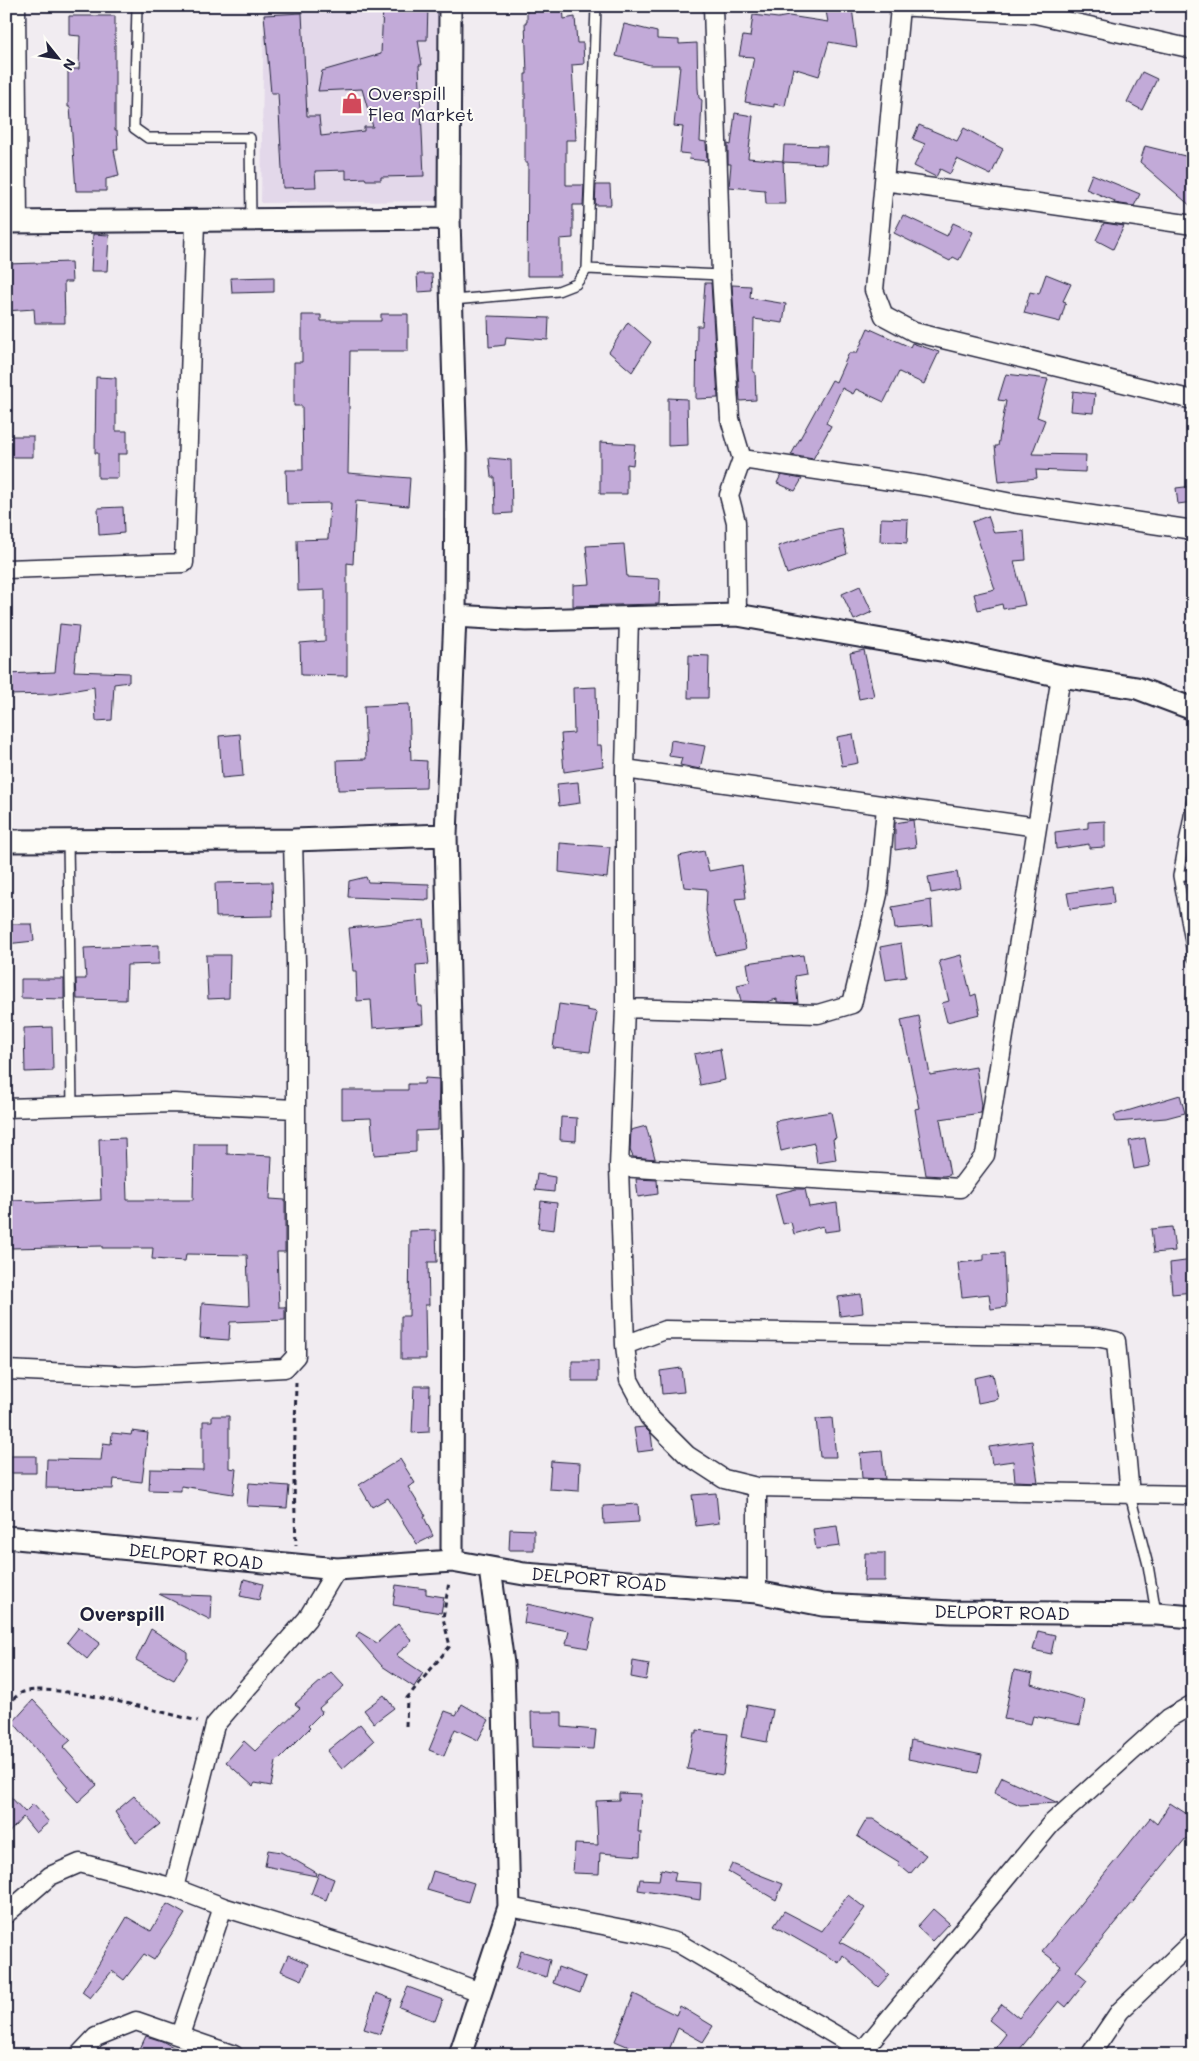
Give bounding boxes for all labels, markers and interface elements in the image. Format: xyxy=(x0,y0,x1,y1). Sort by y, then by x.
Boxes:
north arrow xyxy=(32,32,82,82)
text: N xyxy=(59,55,81,74)
place label: Overspill Flea Market xyxy=(368,81,474,126)
shop icon: Overspill Flea Market xyxy=(339,90,365,116)
street label: DELPORT ROAD xyxy=(127,1537,265,1575)
street label: DELPORT ROAD xyxy=(531,1561,667,1597)
street label: DELPORT ROAD xyxy=(934,1599,1070,1625)
district label: Overspill xyxy=(79,1601,165,1626)

